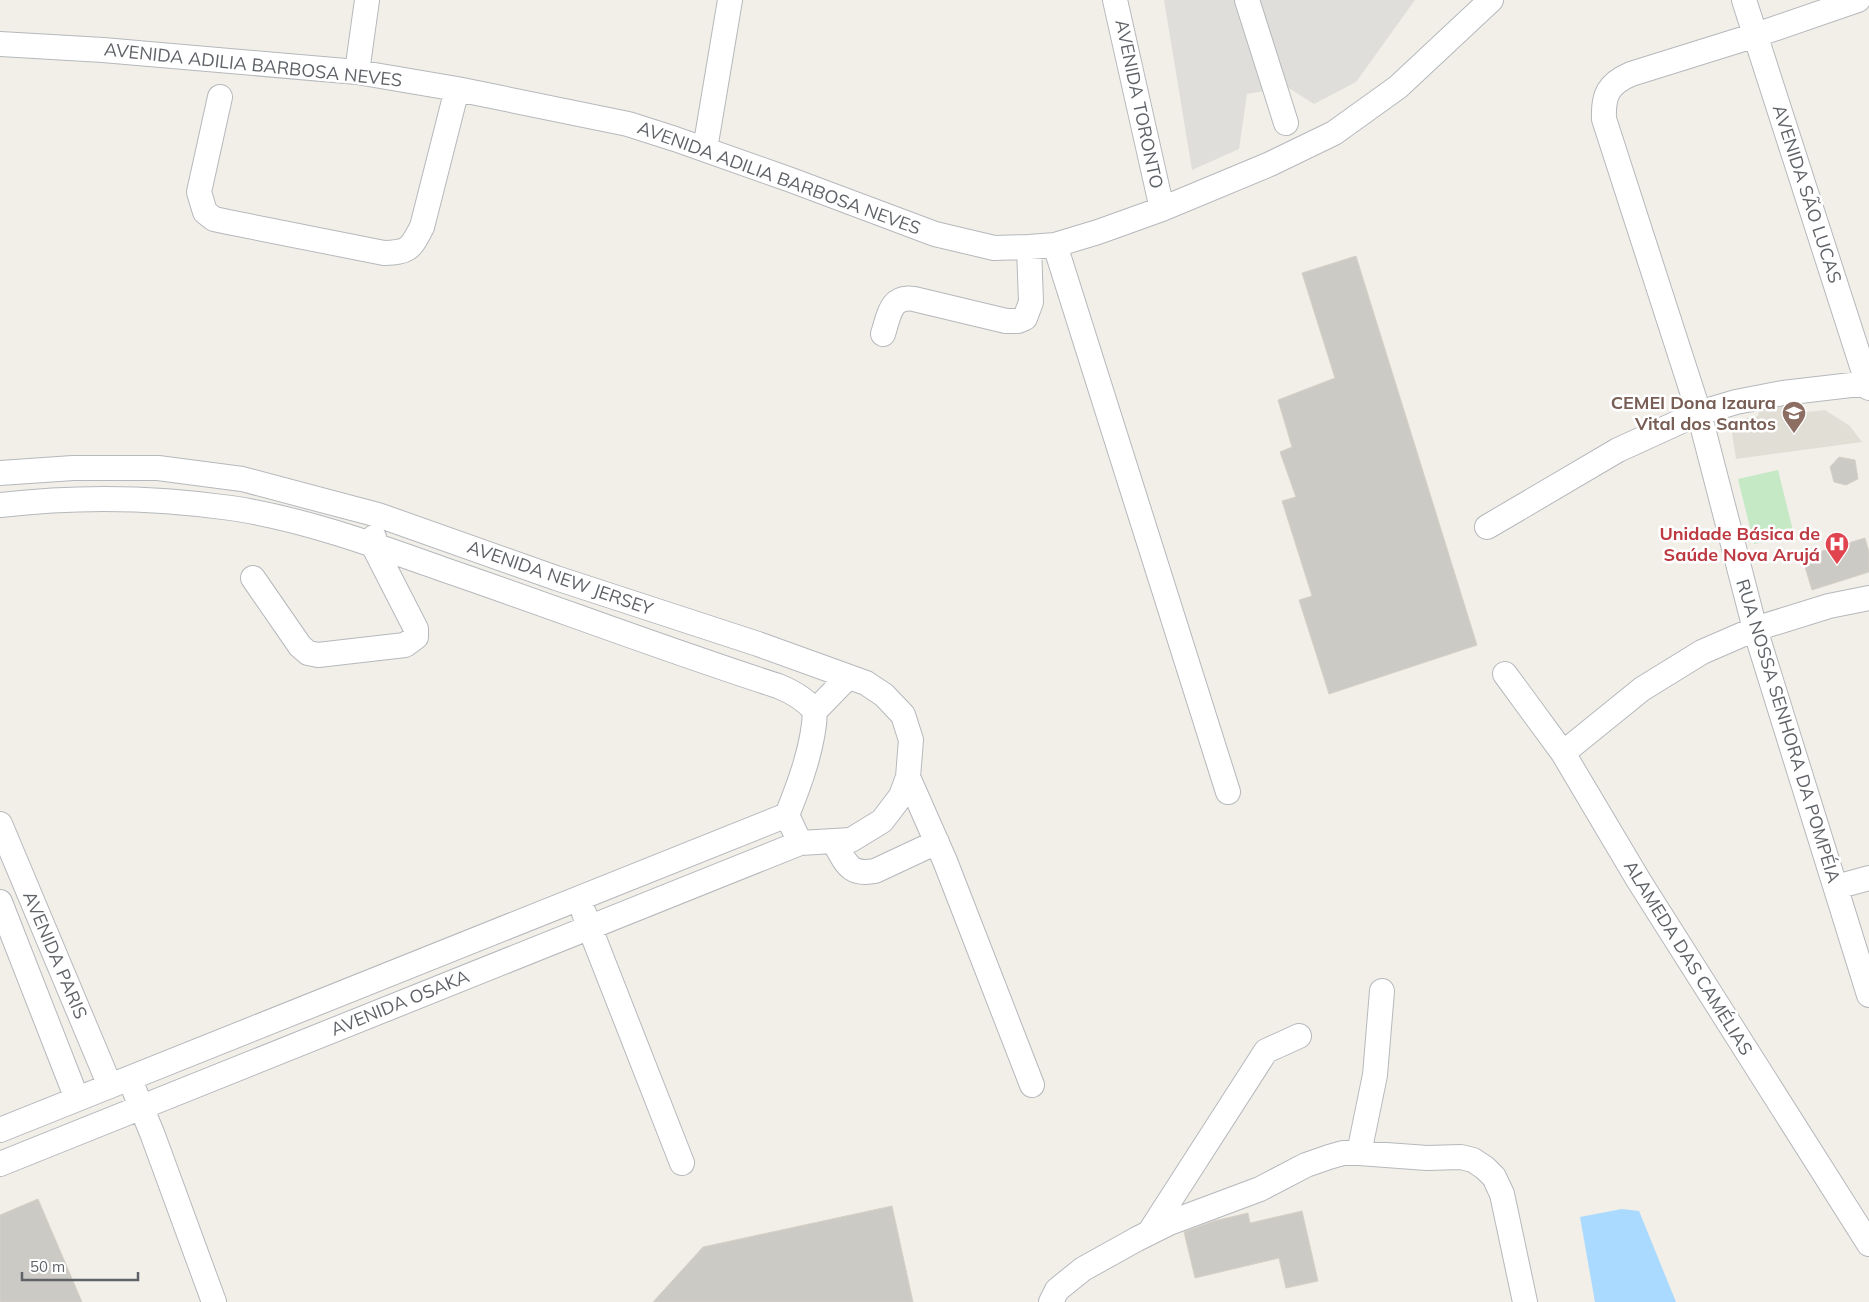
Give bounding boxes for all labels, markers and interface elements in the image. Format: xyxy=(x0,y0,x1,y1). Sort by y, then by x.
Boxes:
street label: AVENIDA TORONTO xyxy=(1110,17,1169,191)
street label: AVENIDA ADILIA BARBOSA NEVES xyxy=(103,37,403,92)
street label: AVENIDA SÃO LUCAS xyxy=(1768,102,1847,286)
street label: AVENIDA ADILIA BARBOSA NEVES xyxy=(635,116,924,240)
place label: CEMEI Dona Izaura Vital dos Santos xyxy=(1611,391,1776,435)
school or university icon: CEMEI Dona Izaura Vital dos Santos xyxy=(1781,400,1807,434)
place label: Unidade Básica de Saúde Nova Arujá xyxy=(1659,522,1820,566)
hospital icon: Unidade Básica de Saúde Nova Arujá xyxy=(1824,531,1850,565)
street label: AVENIDA NEW JERSEY xyxy=(464,535,657,620)
street label: RUA NOSSA SENHORA DA POMPÉIA xyxy=(1731,576,1846,886)
street label: ALAMEDA DAS CAMÉLIAS xyxy=(1619,856,1758,1059)
street label: AVENIDA PARIS xyxy=(18,887,93,1022)
street label: AVENIDA OSAKA xyxy=(327,964,472,1041)
scale bar xyxy=(22,1250,139,1282)
text: 50 m xyxy=(30,1257,65,1276)

